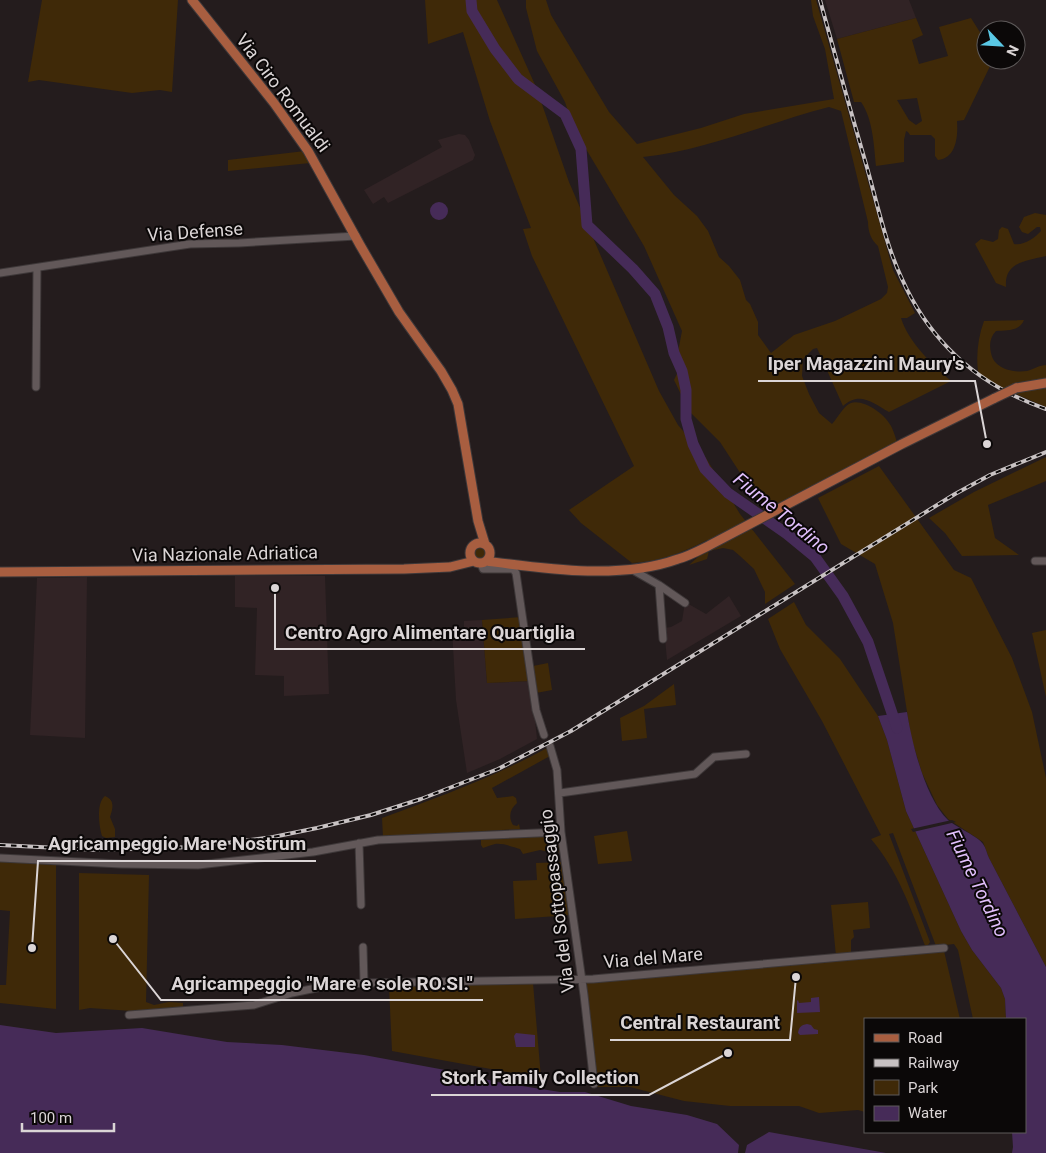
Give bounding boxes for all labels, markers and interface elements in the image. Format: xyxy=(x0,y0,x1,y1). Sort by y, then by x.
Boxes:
north arrow xyxy=(976,20,1026,70)
street label: Via Ciro Romualdi xyxy=(232,29,335,156)
text: N xyxy=(1003,43,1022,58)
street label: Via Defense xyxy=(146,218,243,245)
callout: Iper Magazzini Maury's xyxy=(758,347,975,381)
text: Iper Magazzini Maury's xyxy=(767,352,965,375)
water label: Fiume Tordino xyxy=(729,468,834,559)
street label: Via Nazionale Adriatica xyxy=(132,541,318,566)
callout: Centro Agro Alimentare Quartiglia xyxy=(275,615,585,649)
text: Centro Agro Alimentare Quartiglia xyxy=(285,621,575,644)
street label: Via del Sottopassaggio xyxy=(535,808,578,994)
water label: Fiume Tordino xyxy=(942,825,1014,941)
callout: Agricampeggio Mare Nostrum xyxy=(38,827,316,861)
text: Agricampeggio Mare Nostrum xyxy=(48,832,306,855)
street label: Via del Mare xyxy=(602,943,703,972)
callout: Agricampeggio "Mare e sole RO.SI." xyxy=(161,966,483,1000)
text: Agricampeggio "Mare e sole RO.SI." xyxy=(171,972,473,995)
callout: Central Restaurant xyxy=(610,1006,790,1040)
text: Central Restaurant xyxy=(620,1011,780,1034)
legend xyxy=(864,1018,1026,1133)
text: Road xyxy=(908,1029,942,1047)
text: Railway xyxy=(908,1054,959,1072)
callout: Stork Family Collection xyxy=(431,1061,649,1095)
text: Stork Family Collection xyxy=(441,1066,639,1089)
text: Park xyxy=(908,1079,939,1097)
scale bar xyxy=(22,1100,115,1132)
text: Water xyxy=(908,1104,947,1122)
text: 100 m xyxy=(30,1109,72,1127)

